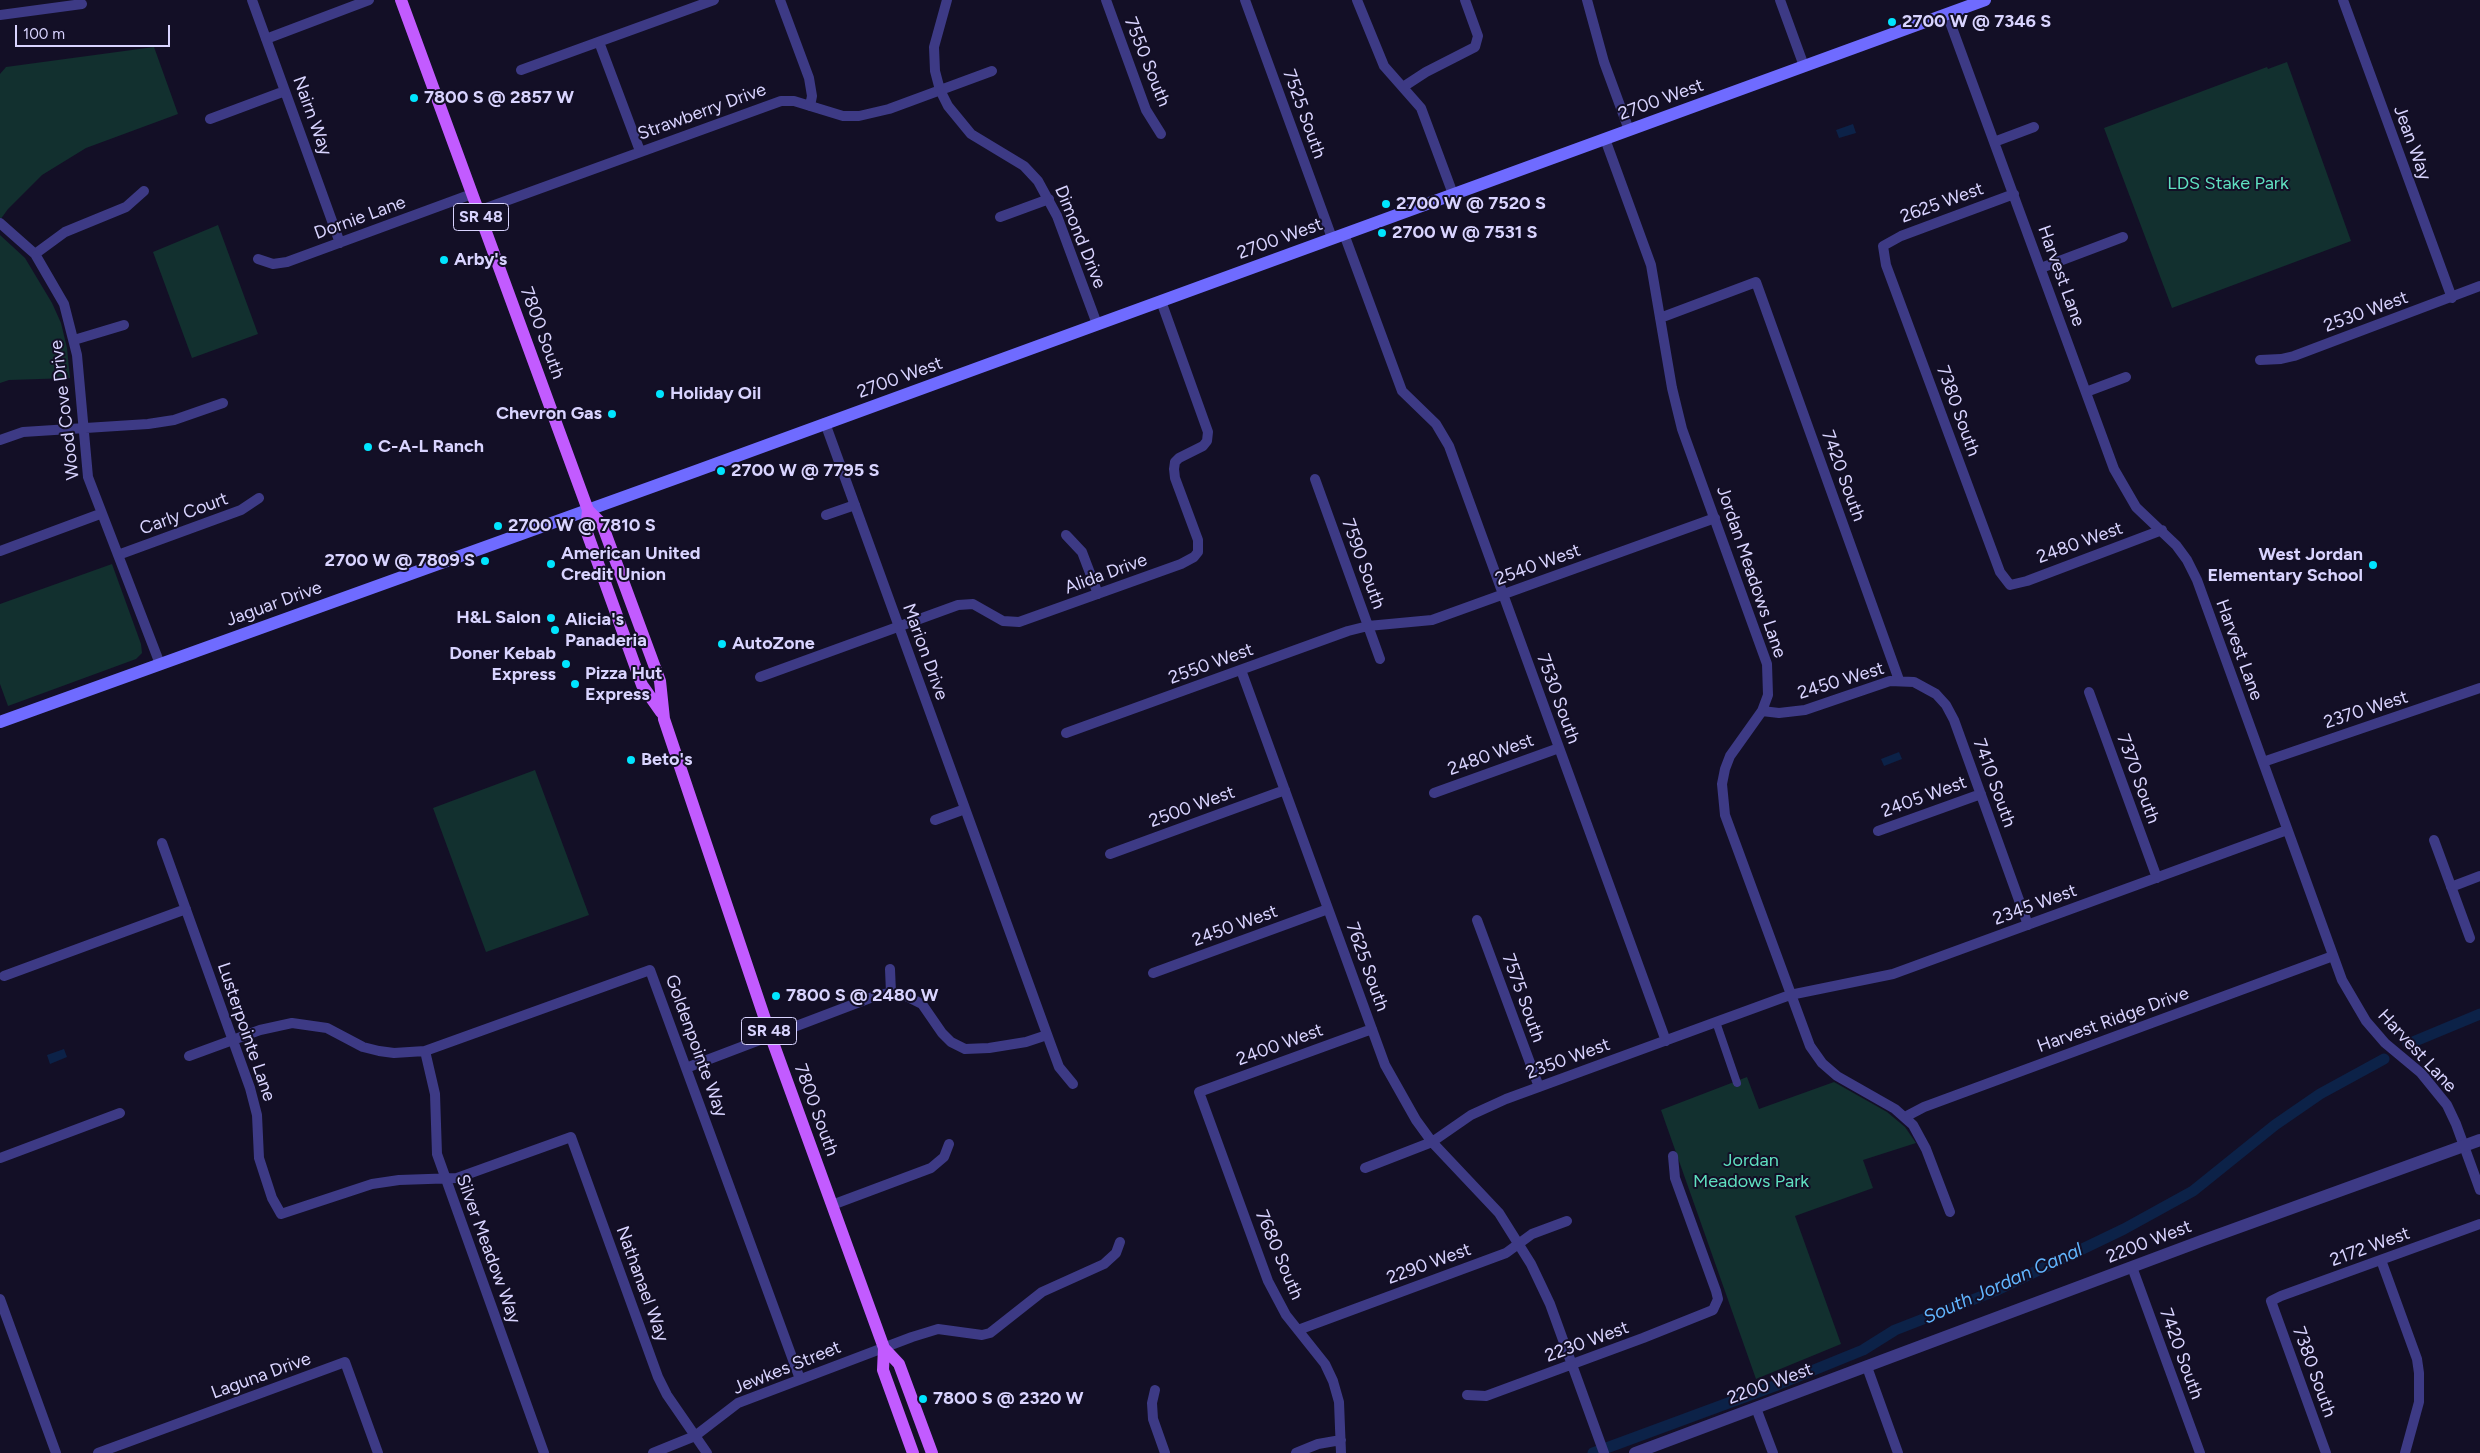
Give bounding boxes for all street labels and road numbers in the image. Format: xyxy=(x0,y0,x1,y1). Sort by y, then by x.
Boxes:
street label: 7550 South xyxy=(1119,14,1175,110)
street label: 7525 South xyxy=(1278,66,1330,162)
street label: Nairn Way xyxy=(288,73,336,159)
street label: 2700 West xyxy=(1616,75,1706,125)
street label: Strawberry Drive xyxy=(635,79,769,145)
street label: Jean Way xyxy=(2389,103,2435,183)
street label: 2625 West xyxy=(1898,178,1986,228)
street label: Dimond Drive xyxy=(1050,182,1110,292)
street label: Dornie Lane xyxy=(311,191,409,245)
road number: SR 48 xyxy=(454,203,508,230)
street label: 2700 West xyxy=(1235,214,1325,264)
street label: Harvest Lane xyxy=(2033,223,2089,329)
street label: 7800 South xyxy=(515,284,569,382)
street label: 2530 West xyxy=(2321,287,2411,337)
street label: Wood Cove Drive xyxy=(46,339,84,481)
street label: 2700 West xyxy=(855,353,945,403)
street label: 7380 South xyxy=(1932,363,1984,459)
street label: 7420 South xyxy=(1817,428,1869,524)
street label: Jordan Meadows Lane xyxy=(1711,483,1791,661)
street label: Carly Court xyxy=(137,488,231,540)
street label: 7590 South xyxy=(1337,516,1389,612)
street label: 2480 West xyxy=(2034,517,2126,569)
street label: 2540 West xyxy=(1492,540,1584,590)
street label: Alida Drive xyxy=(1062,549,1150,599)
street label: Jaguar Drive xyxy=(223,577,325,631)
street label: Harvest Lane xyxy=(2211,597,2267,703)
street label: Marion Drive xyxy=(898,601,952,703)
street label: 2550 West xyxy=(1166,639,1256,689)
street label: 7530 South xyxy=(1532,651,1584,747)
street label: 2450 West xyxy=(1795,658,1887,704)
street label: 2370 West xyxy=(2321,686,2411,734)
street label: 2480 West xyxy=(1445,729,1537,781)
street label: 7370 South xyxy=(2112,731,2164,827)
street label: 7410 South xyxy=(1968,736,2020,830)
street label: 2405 West xyxy=(1878,772,1970,822)
street label: 2500 West xyxy=(1146,782,1238,832)
street label: 2345 West xyxy=(1990,880,2080,930)
street label: 2450 West xyxy=(1189,901,1281,951)
street label: 7625 South xyxy=(1341,920,1393,1014)
street label: 7575 South xyxy=(1497,951,1549,1045)
street label: Lusterpointe Lane xyxy=(212,960,280,1104)
street label: Goldenpointe Way xyxy=(660,972,732,1120)
street label: Harvest Ridge Drive xyxy=(2034,983,2192,1057)
street label: Harvest Lane xyxy=(2373,1005,2461,1097)
road number: SR 48 xyxy=(742,1018,796,1044)
street label: 2400 West xyxy=(1234,1019,1326,1071)
street label: 2350 West xyxy=(1523,1034,1613,1084)
street label: 7800 South xyxy=(789,1061,843,1159)
street label: Silver Meadow Way xyxy=(451,1171,525,1327)
street label: 7680 South xyxy=(1250,1207,1308,1303)
street label: 2200 West xyxy=(2103,1216,2195,1268)
street label: Nathanael Way xyxy=(611,1223,673,1345)
street label: 2172 West xyxy=(2327,1223,2413,1271)
street label: 2290 West xyxy=(1384,1239,1474,1289)
street label: 7420 South xyxy=(2155,1306,2207,1402)
street label: 2230 West xyxy=(1542,1317,1632,1367)
street label: 7380 South xyxy=(2288,1324,2340,1420)
street label: Jewkes Street xyxy=(730,1337,844,1399)
street label: Laguna Drive xyxy=(208,1348,314,1404)
street label: 2200 West xyxy=(1724,1359,1816,1409)

